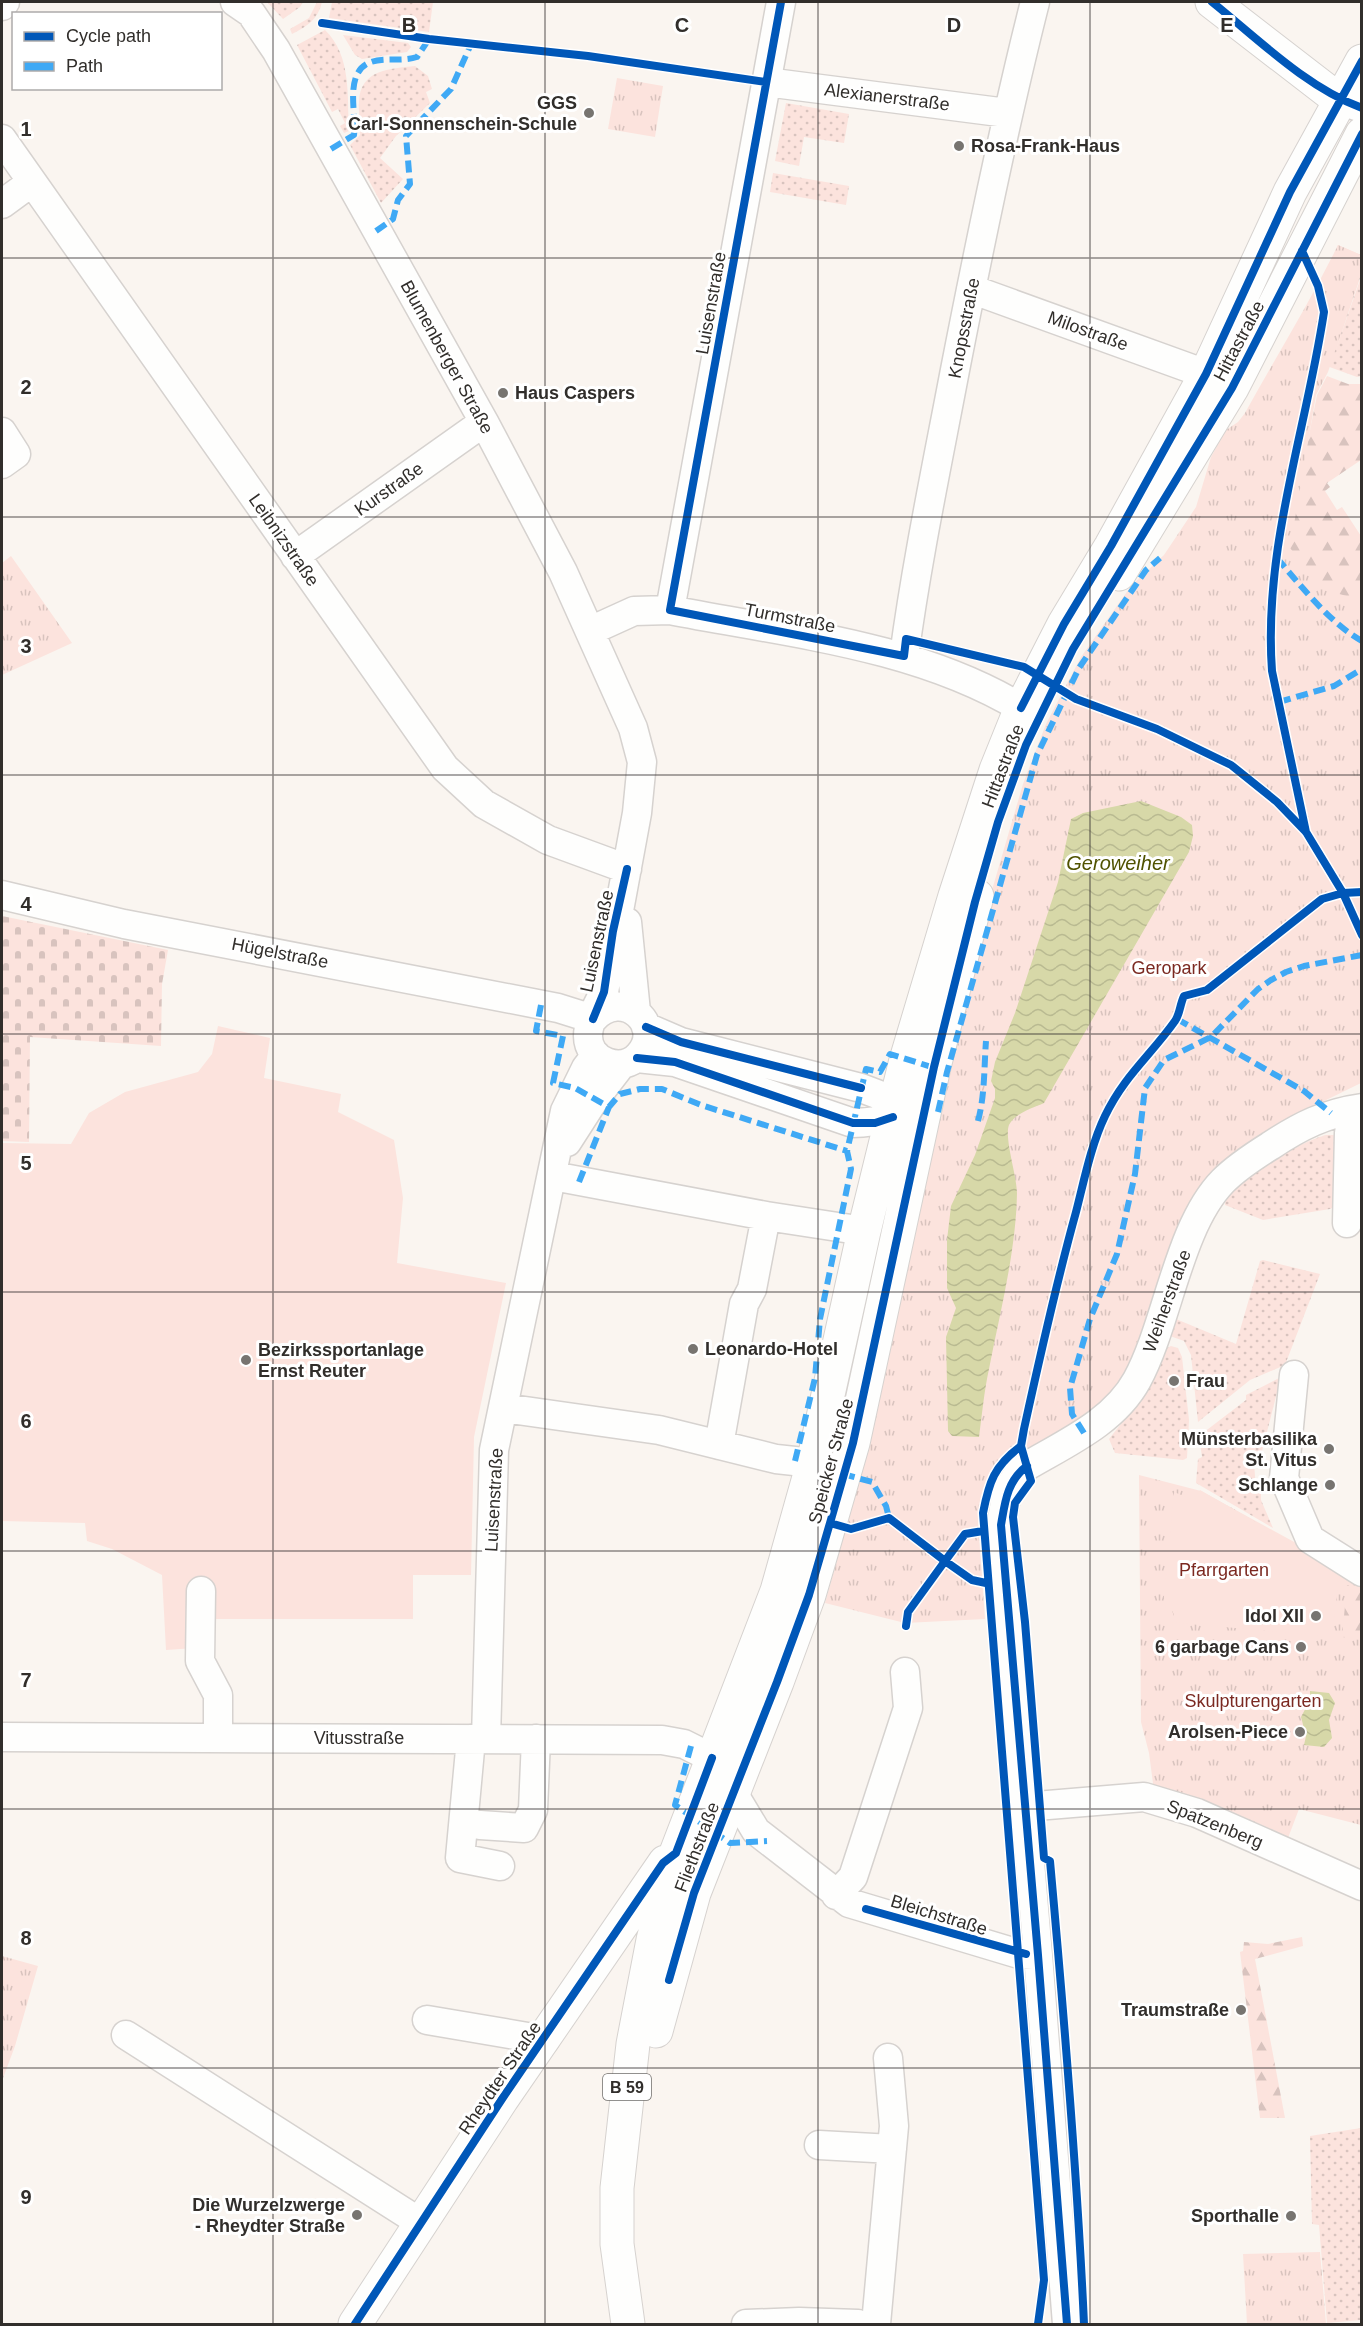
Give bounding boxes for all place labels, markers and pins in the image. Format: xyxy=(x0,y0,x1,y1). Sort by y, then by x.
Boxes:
place label: GGS Carl-Sonnenschein-Schule xyxy=(348,93,577,134)
marker: GGS Carl-Sonnenschein-Schule xyxy=(582,106,596,120)
place label: Rosa-Frank-Haus xyxy=(971,136,1120,156)
marker: Rosa-Frank-Haus xyxy=(952,139,966,153)
place label: Haus Caspers xyxy=(515,383,635,403)
marker: Haus Caspers xyxy=(496,386,510,400)
place label: Leonardo-Hotel xyxy=(705,1339,838,1359)
place label: Bezirkssportanlage Ernst Reuter xyxy=(258,1340,424,1381)
marker: Leonardo-Hotel xyxy=(686,1342,700,1356)
marker: Bezirkssportanlage Ernst Reuter xyxy=(239,1353,253,1367)
place label: Frau xyxy=(1186,1371,1225,1391)
marker: Frau xyxy=(1167,1374,1181,1388)
place label: Münsterbasilika St. Vitus xyxy=(1181,1429,1318,1470)
marker: Münsterbasilika St. Vitus xyxy=(1322,1442,1336,1456)
place label: Schlange xyxy=(1238,1475,1318,1495)
marker: Schlange xyxy=(1323,1478,1337,1492)
place label: Idol XII xyxy=(1245,1606,1304,1626)
marker: Idol XII xyxy=(1309,1609,1323,1623)
place label: 6 garbage Cans xyxy=(1155,1637,1289,1657)
marker: 6 garbage Cans xyxy=(1294,1640,1308,1654)
place label: Arolsen-Piece xyxy=(1168,1722,1288,1742)
marker: Arolsen-Piece xyxy=(1293,1725,1307,1739)
place label: Traumstraße xyxy=(1121,2000,1229,2020)
marker: Traumstraße xyxy=(1234,2003,1248,2017)
place label: Die Wurzelzwerge - Rheydter Straße xyxy=(192,2195,345,2236)
place label: Sporthalle xyxy=(1191,2206,1279,2226)
marker: Die Wurzelzwerge - Rheydter Straße xyxy=(350,2208,364,2222)
marker: Sporthalle xyxy=(1284,2209,1298,2223)

